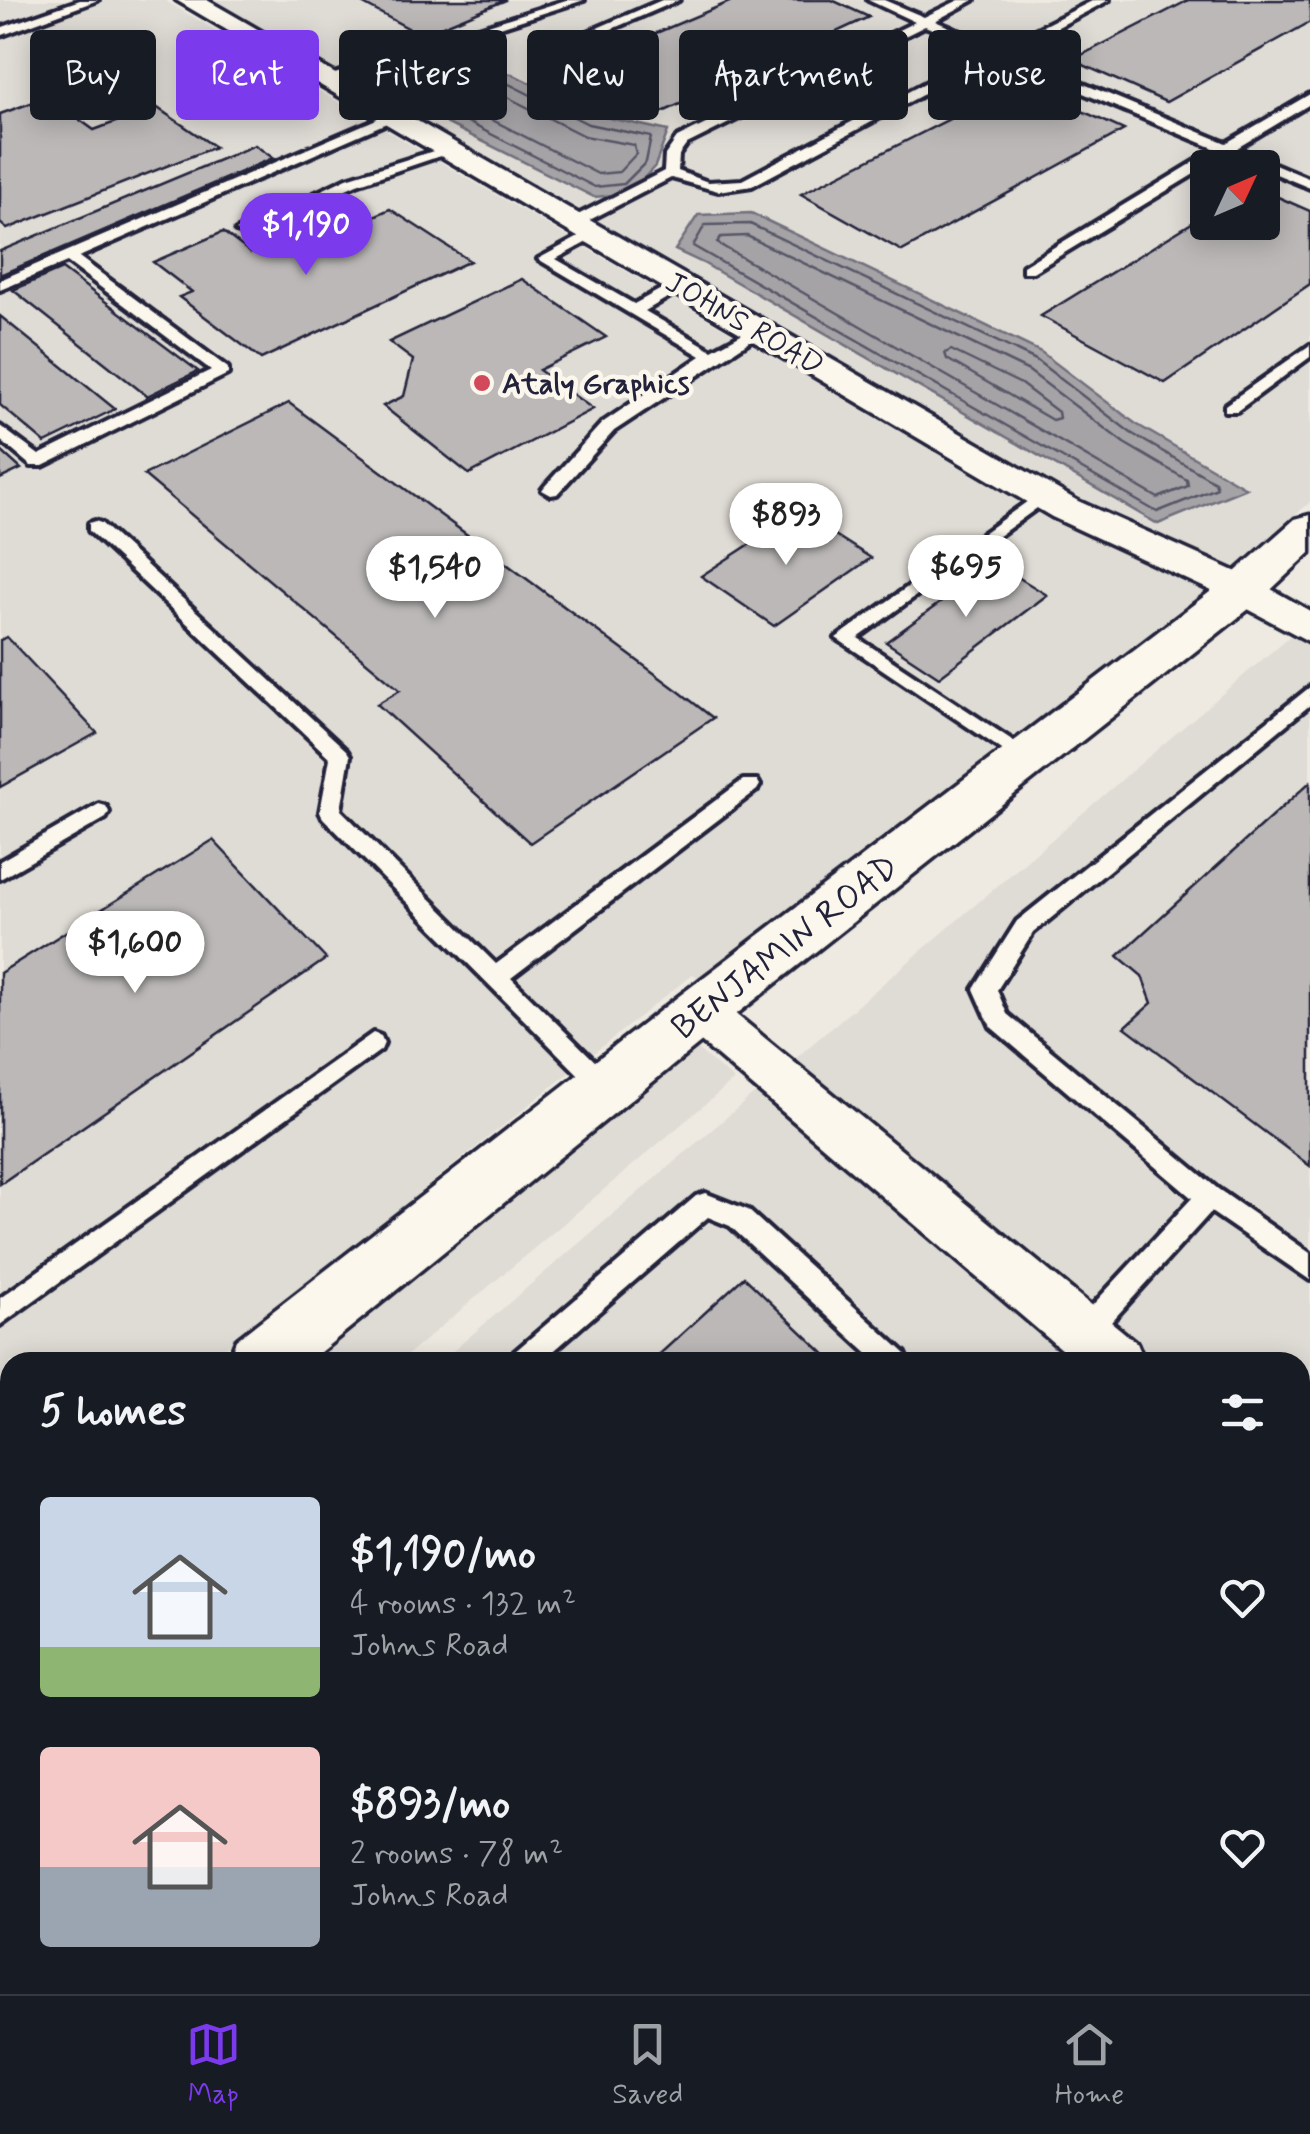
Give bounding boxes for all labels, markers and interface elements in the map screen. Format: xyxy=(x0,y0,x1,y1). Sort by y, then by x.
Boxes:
chip: Buy xyxy=(30,30,156,120)
chip: Rent xyxy=(176,30,319,120)
chip: Filters xyxy=(339,30,507,120)
chip: New xyxy=(527,30,659,120)
chip: Apartment xyxy=(679,30,908,120)
chip: House xyxy=(928,30,1081,120)
north arrow xyxy=(1190,150,1280,240)
map controls xyxy=(1190,150,1280,240)
pin: $1,190 xyxy=(225,193,387,278)
text: $1,190 xyxy=(262,204,350,246)
street label: JOHNS ROAD xyxy=(658,263,830,385)
place label: Ataly Graphics xyxy=(502,365,690,404)
marker: Ataly Graphics xyxy=(471,372,493,394)
pin: $893 xyxy=(727,483,845,568)
text: $893 xyxy=(751,494,821,536)
pin: $695 xyxy=(907,535,1025,620)
pin: $1,540 xyxy=(354,536,516,621)
text: $695 xyxy=(930,546,1002,588)
text: $1,540 xyxy=(388,547,482,589)
street label: BENJAMIN ROAD xyxy=(662,844,908,1051)
pin: $1,600 xyxy=(54,911,216,996)
text: $1,600 xyxy=(88,922,182,964)
text: 5 homes xyxy=(40,1385,186,1440)
icon: filters xyxy=(1215,1385,1270,1440)
text: $1,190/mo xyxy=(350,1528,536,1583)
icon: home xyxy=(120,1537,240,1657)
icon: heart xyxy=(1215,1570,1270,1625)
text: 4 rooms · 132 m² xyxy=(350,1583,576,1625)
text: Johns Road xyxy=(350,1625,508,1667)
text: $893/mo xyxy=(350,1778,510,1833)
icon: home xyxy=(120,1787,240,1907)
icon: heart xyxy=(1215,1820,1270,1875)
text: 2 rooms · 78 m² xyxy=(350,1833,563,1875)
text: Johns Road xyxy=(350,1875,508,1917)
tab: Map xyxy=(186,2017,241,2114)
tab: Saved xyxy=(612,2017,683,2114)
tab: Home xyxy=(1055,2017,1124,2114)

